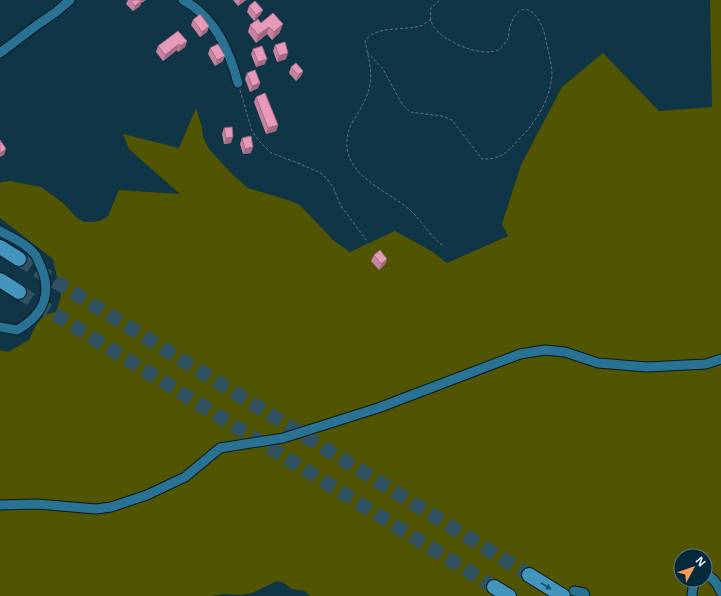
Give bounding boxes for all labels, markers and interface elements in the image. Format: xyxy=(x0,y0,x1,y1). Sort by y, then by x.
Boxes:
north arrow xyxy=(673,548,713,588)
text: N xyxy=(692,553,710,570)
one-way arrow xyxy=(540,582,552,589)

